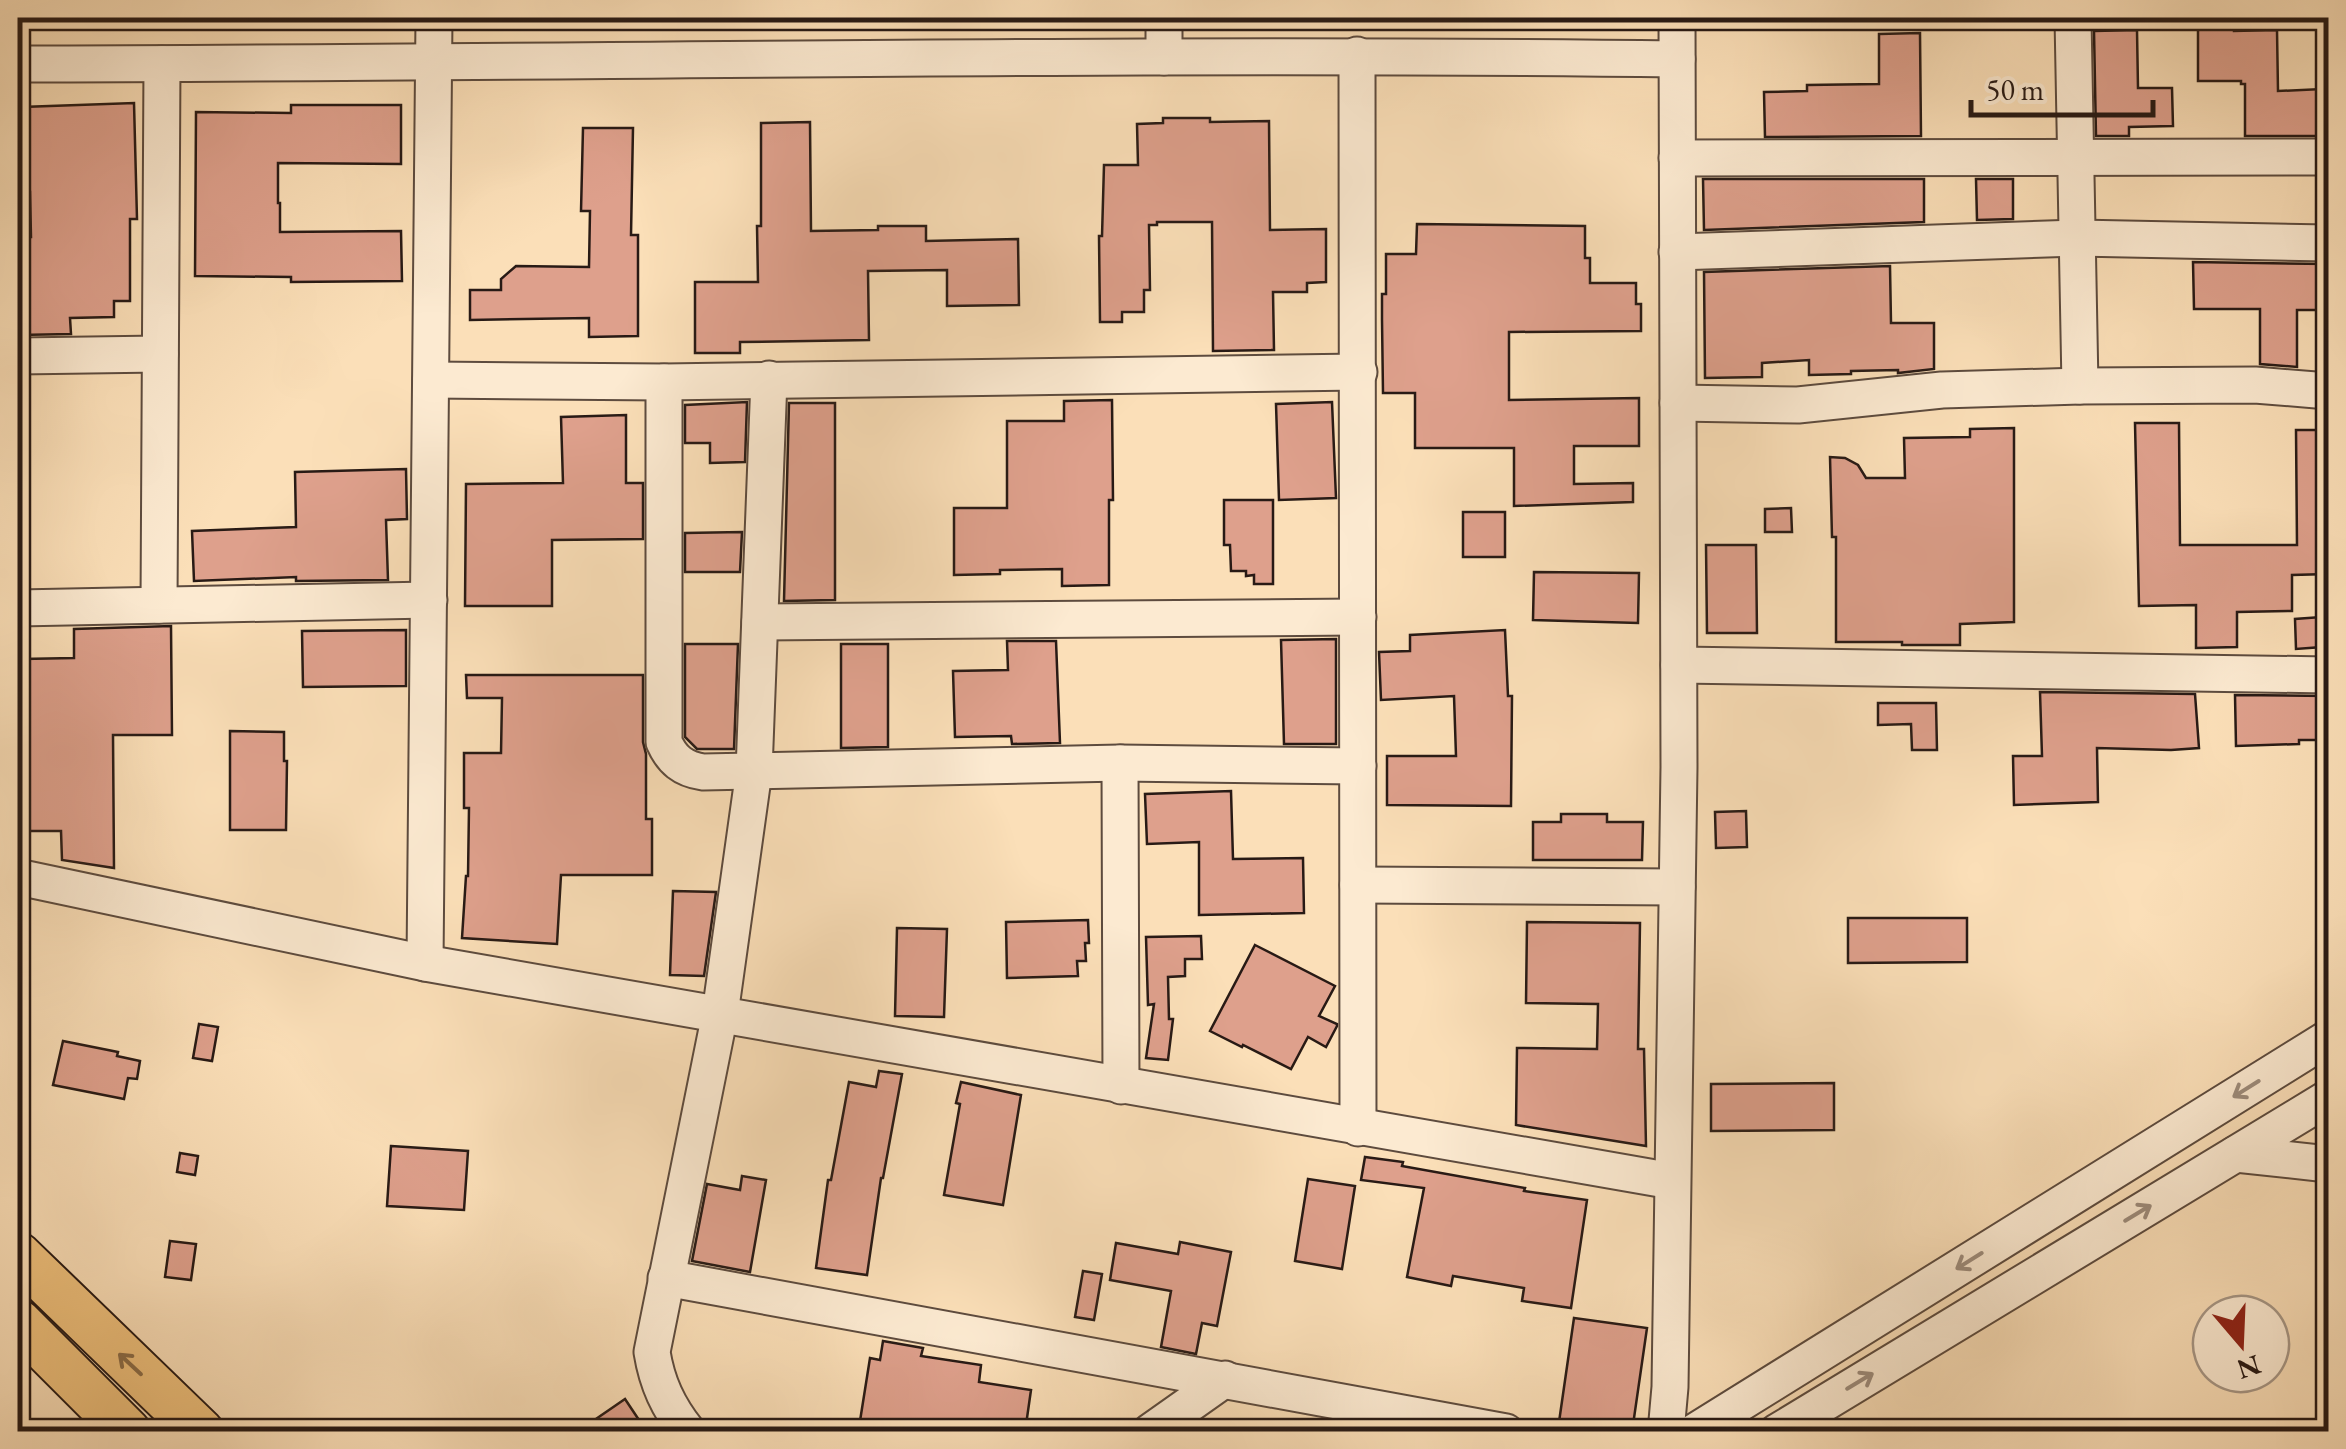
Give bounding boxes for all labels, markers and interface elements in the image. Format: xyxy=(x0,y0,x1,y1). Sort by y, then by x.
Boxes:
scale bar xyxy=(1971,55,2154,117)
text: 50 m xyxy=(1986,70,2044,109)
one-way arrow xyxy=(2232,1079,2261,1100)
one-way arrow xyxy=(2123,1203,2152,1223)
one-way arrow xyxy=(1956,1251,1984,1271)
north arrow xyxy=(2191,1294,2291,1394)
text: N xyxy=(2232,1347,2266,1388)
one-way arrow xyxy=(118,1353,143,1377)
one-way arrow xyxy=(1845,1371,1874,1391)

